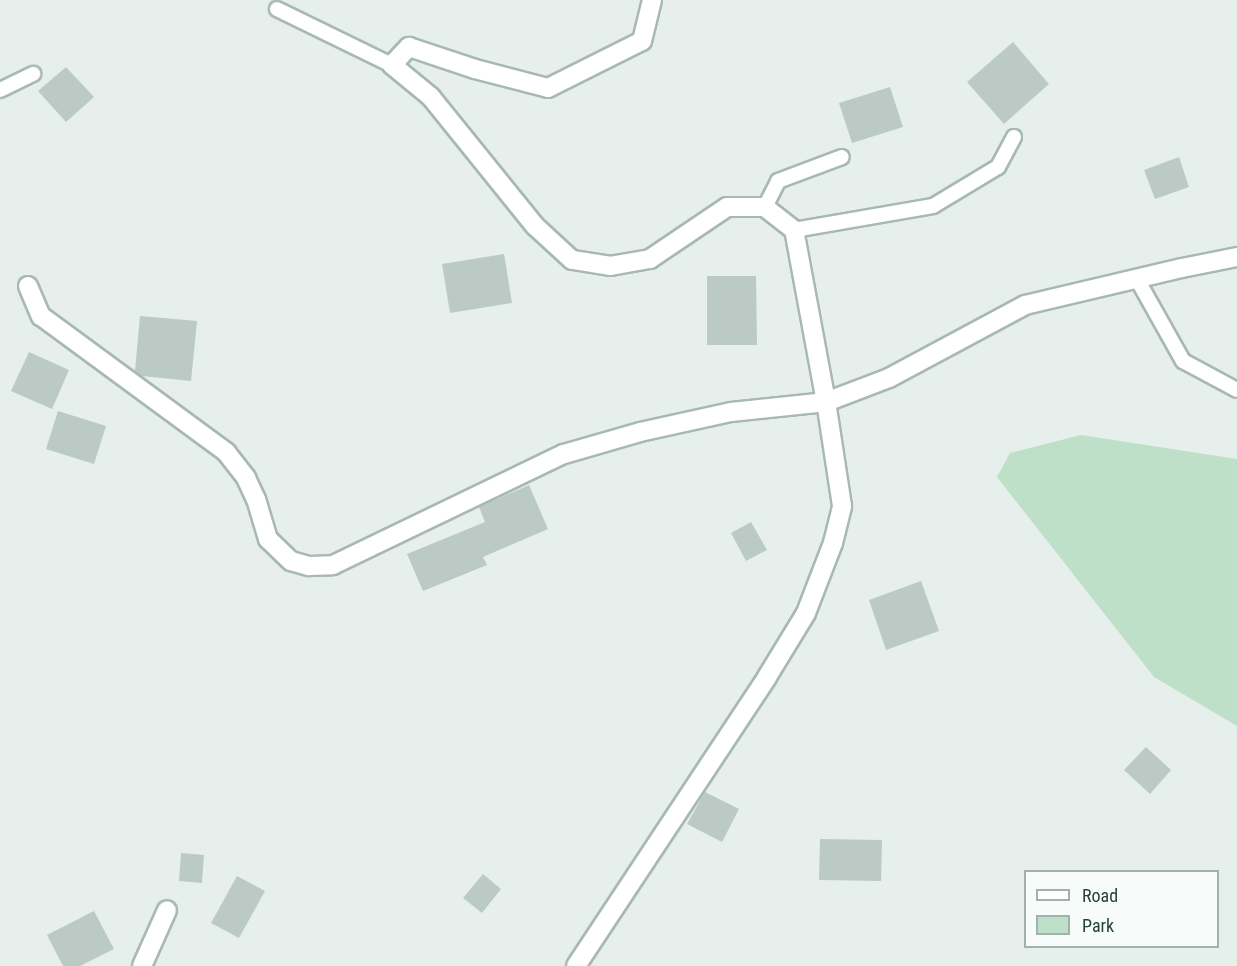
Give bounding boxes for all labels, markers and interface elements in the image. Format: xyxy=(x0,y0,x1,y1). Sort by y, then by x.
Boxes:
legend xyxy=(1024,870,1219,948)
text: Road xyxy=(1082,885,1118,906)
text: Park xyxy=(1082,915,1114,936)

